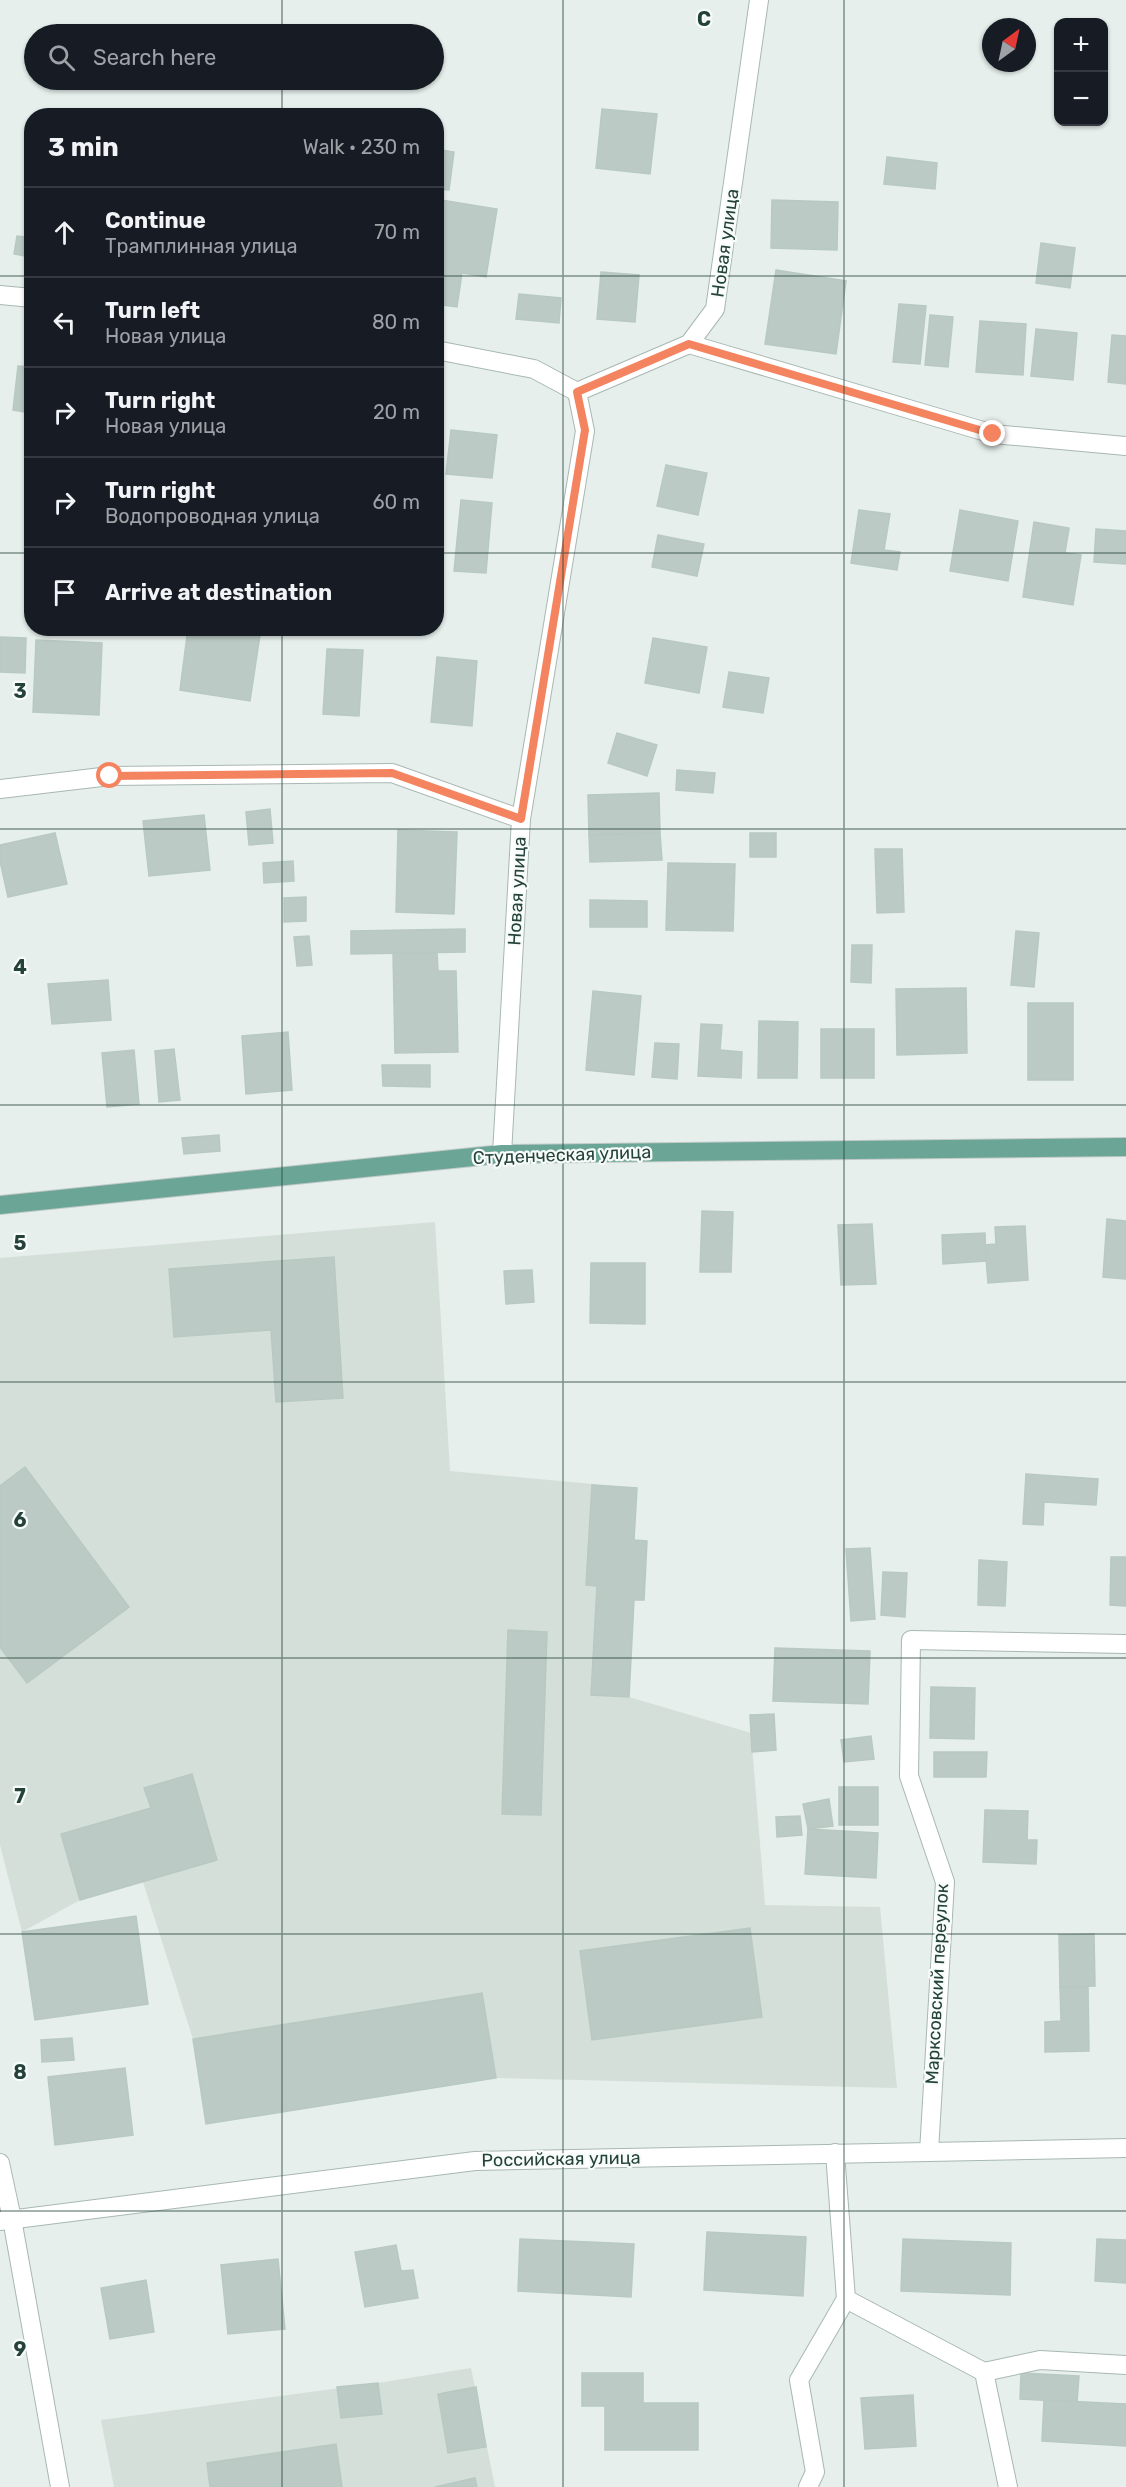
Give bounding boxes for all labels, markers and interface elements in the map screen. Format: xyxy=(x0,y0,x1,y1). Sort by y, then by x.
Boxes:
text: C xyxy=(697,7,711,31)
north arrow xyxy=(982,18,1036,72)
map controls xyxy=(1054,18,1108,126)
button: + xyxy=(1054,18,1108,72)
search box xyxy=(24,24,444,90)
icon: search xyxy=(45,41,78,74)
text: Search here xyxy=(93,44,216,71)
button: − xyxy=(1054,72,1108,126)
text: 3 min xyxy=(48,132,119,163)
text: Walk · 230 m xyxy=(303,135,420,159)
street label: Новая улица xyxy=(707,187,743,299)
text: Continue xyxy=(105,207,206,234)
icon: ahead xyxy=(48,216,81,249)
text: 70 m xyxy=(374,220,420,244)
text: Трамплинная улица xyxy=(105,234,298,258)
text: Turn left xyxy=(105,297,200,324)
icon: left xyxy=(48,306,81,339)
text: 80 m xyxy=(372,310,420,334)
text: Новая улица xyxy=(105,324,226,348)
text: Turn right xyxy=(105,387,215,414)
icon: right xyxy=(48,396,81,429)
text: 20 m xyxy=(373,400,420,424)
text: Новая улица xyxy=(105,414,226,438)
route end xyxy=(979,420,1005,446)
text: Turn right xyxy=(105,477,215,504)
icon: right xyxy=(48,486,81,519)
text: 60 m xyxy=(373,490,420,514)
text: Водопроводная улица xyxy=(105,504,320,528)
icon: arrive xyxy=(48,576,81,609)
text: Arrive at destination xyxy=(105,579,332,606)
text: 3 xyxy=(13,679,27,703)
route start xyxy=(96,762,122,788)
street label: Новая улица xyxy=(503,836,531,946)
text: 4 xyxy=(13,955,27,979)
street label: Студенческая улица xyxy=(472,1141,652,1169)
text: 5 xyxy=(14,1231,27,1255)
text: 6 xyxy=(13,1508,27,1532)
text: 7 xyxy=(14,1784,26,1808)
street label: Марксовский переулок xyxy=(921,1883,953,2085)
text: 8 xyxy=(13,2060,27,2084)
street label: Российская улица xyxy=(481,2147,641,2171)
text: 9 xyxy=(14,2337,27,2361)

